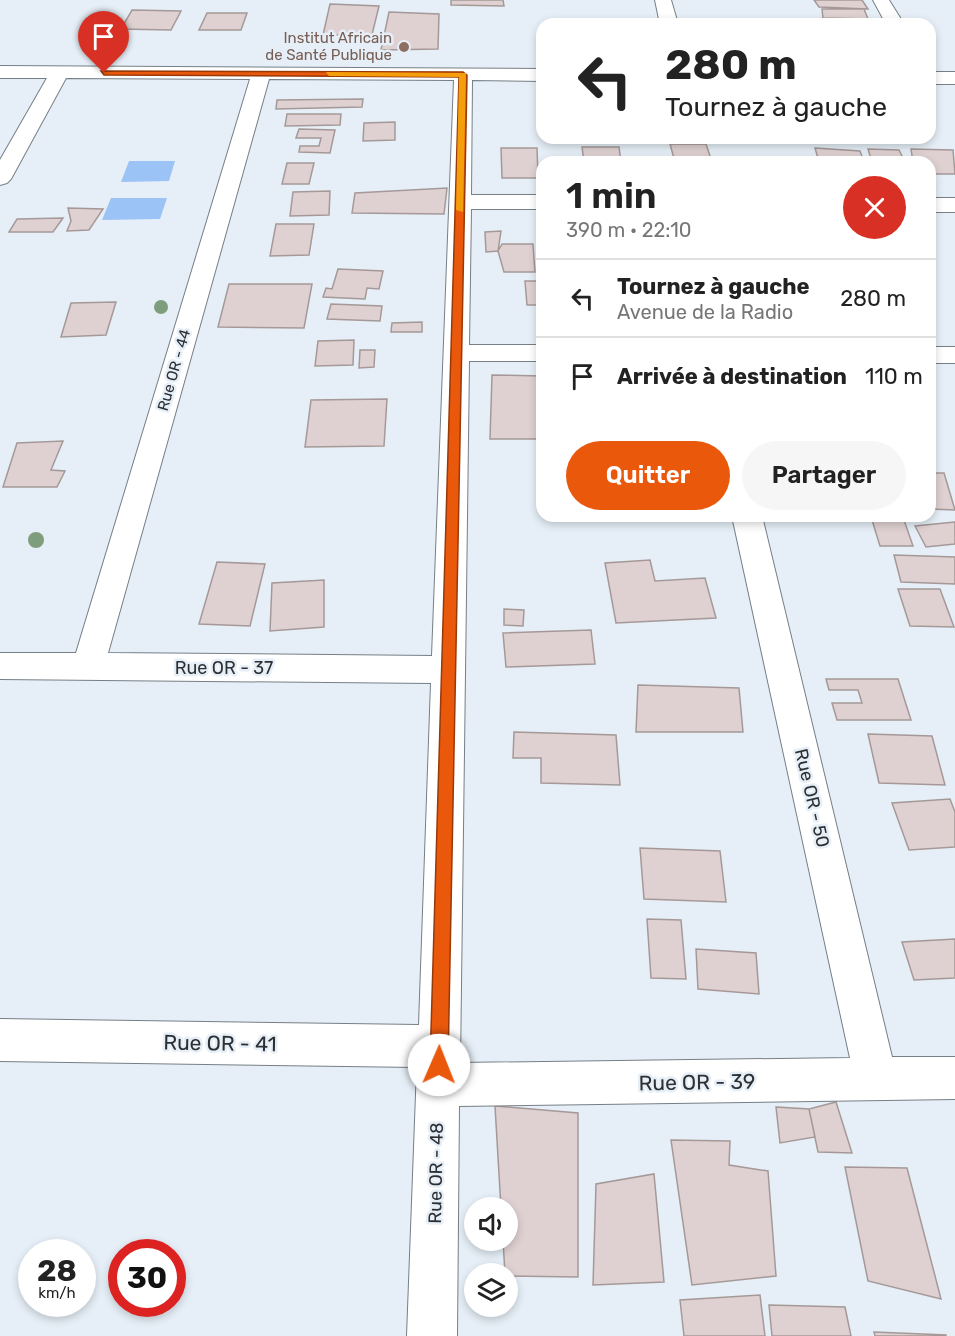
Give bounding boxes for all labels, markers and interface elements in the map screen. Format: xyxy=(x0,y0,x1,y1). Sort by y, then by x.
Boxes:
pin xyxy=(78,11,129,73)
icon: arrive xyxy=(87,20,120,53)
place label: Institut Africain de Santé Publique xyxy=(265,29,392,64)
marker: Institut Africain de Santé Publique xyxy=(397,40,411,54)
text: 280 m xyxy=(665,40,797,90)
icon: left xyxy=(566,42,644,120)
text: Tournez à gauche xyxy=(665,91,887,123)
text: 1 min xyxy=(566,174,657,217)
button: close xyxy=(843,176,906,239)
text: 390 m · 22:10 xyxy=(566,218,692,242)
text: Tournez à gauche xyxy=(617,273,810,300)
icon: left xyxy=(566,282,599,315)
text: 280 m xyxy=(840,285,906,312)
text: Avenue de la Radio xyxy=(617,300,793,324)
street label: Rue OR - 44 xyxy=(154,327,194,413)
icon: arrive xyxy=(566,360,599,393)
text: Arrivée à destination xyxy=(617,363,847,390)
text: 110 m xyxy=(865,363,923,390)
button: Quitter xyxy=(566,441,730,510)
button: Partager xyxy=(742,441,906,510)
street label: Rue OR - 37 xyxy=(175,657,273,679)
street label: Rue OR - 50 xyxy=(790,746,834,850)
street label: Rue OR - 41 xyxy=(163,1030,277,1056)
position arrow xyxy=(407,1033,471,1097)
street label: Rue OR - 39 xyxy=(638,1068,756,1096)
street label: Rue OR - 48 xyxy=(424,1122,448,1224)
map controls xyxy=(464,1197,518,1317)
button: sound xyxy=(464,1197,518,1251)
speed limit sign: 30 xyxy=(108,1239,186,1317)
text: 28 xyxy=(37,1253,77,1289)
button: layers xyxy=(464,1263,518,1317)
text: km/h xyxy=(38,1284,76,1302)

